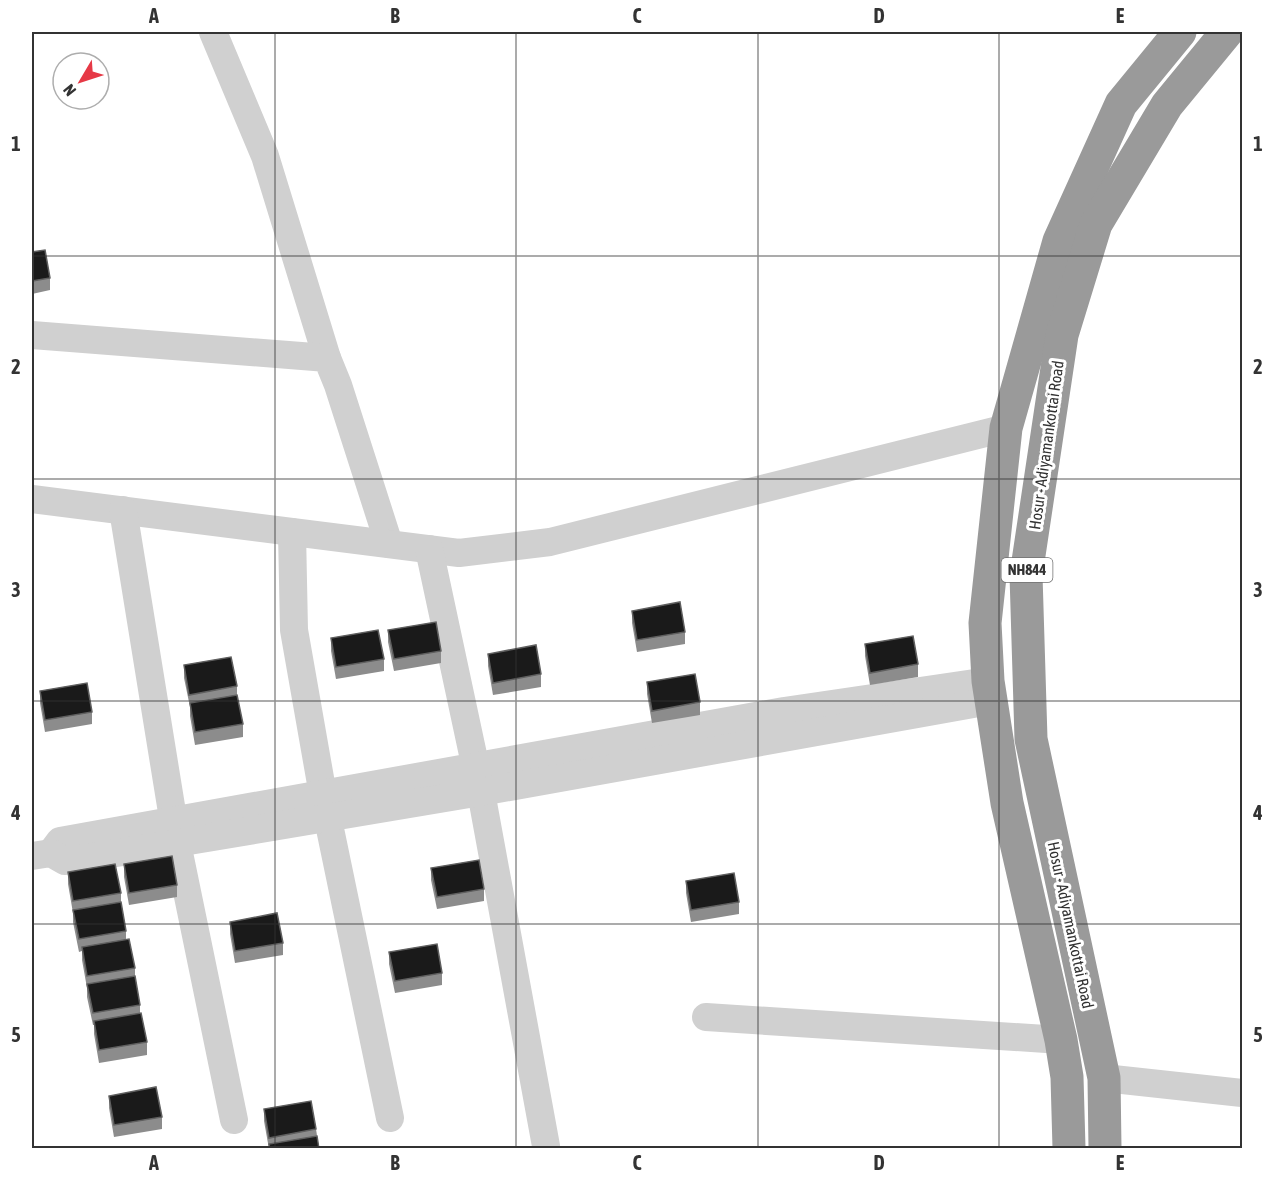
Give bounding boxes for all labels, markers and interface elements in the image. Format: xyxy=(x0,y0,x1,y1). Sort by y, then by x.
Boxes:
text: A xyxy=(148,4,159,27)
text: B xyxy=(390,4,400,27)
text: C xyxy=(633,4,642,27)
text: D xyxy=(873,4,885,27)
text: E xyxy=(1116,4,1125,27)
north arrow xyxy=(51,51,111,111)
text: N xyxy=(59,81,79,100)
text: 1 xyxy=(11,132,21,155)
text: 1 xyxy=(1253,132,1263,155)
text: 2 xyxy=(11,355,21,378)
text: 2 xyxy=(1253,355,1263,378)
street label: Hosur - Adiyamankottai Road xyxy=(1025,359,1068,531)
road number: NH844 xyxy=(1002,558,1052,582)
text: 3 xyxy=(11,578,21,601)
text: 3 xyxy=(1253,578,1263,601)
text: 4 xyxy=(10,801,21,824)
text: 4 xyxy=(1252,801,1263,824)
street label: Hosur - Adiyamankottai Road xyxy=(1044,840,1098,1010)
text: 5 xyxy=(11,1023,21,1046)
text: 5 xyxy=(1253,1023,1263,1046)
text: A xyxy=(148,1151,159,1174)
text: B xyxy=(390,1151,400,1174)
text: C xyxy=(633,1151,642,1174)
text: D xyxy=(873,1151,885,1174)
text: E xyxy=(1116,1151,1125,1174)

